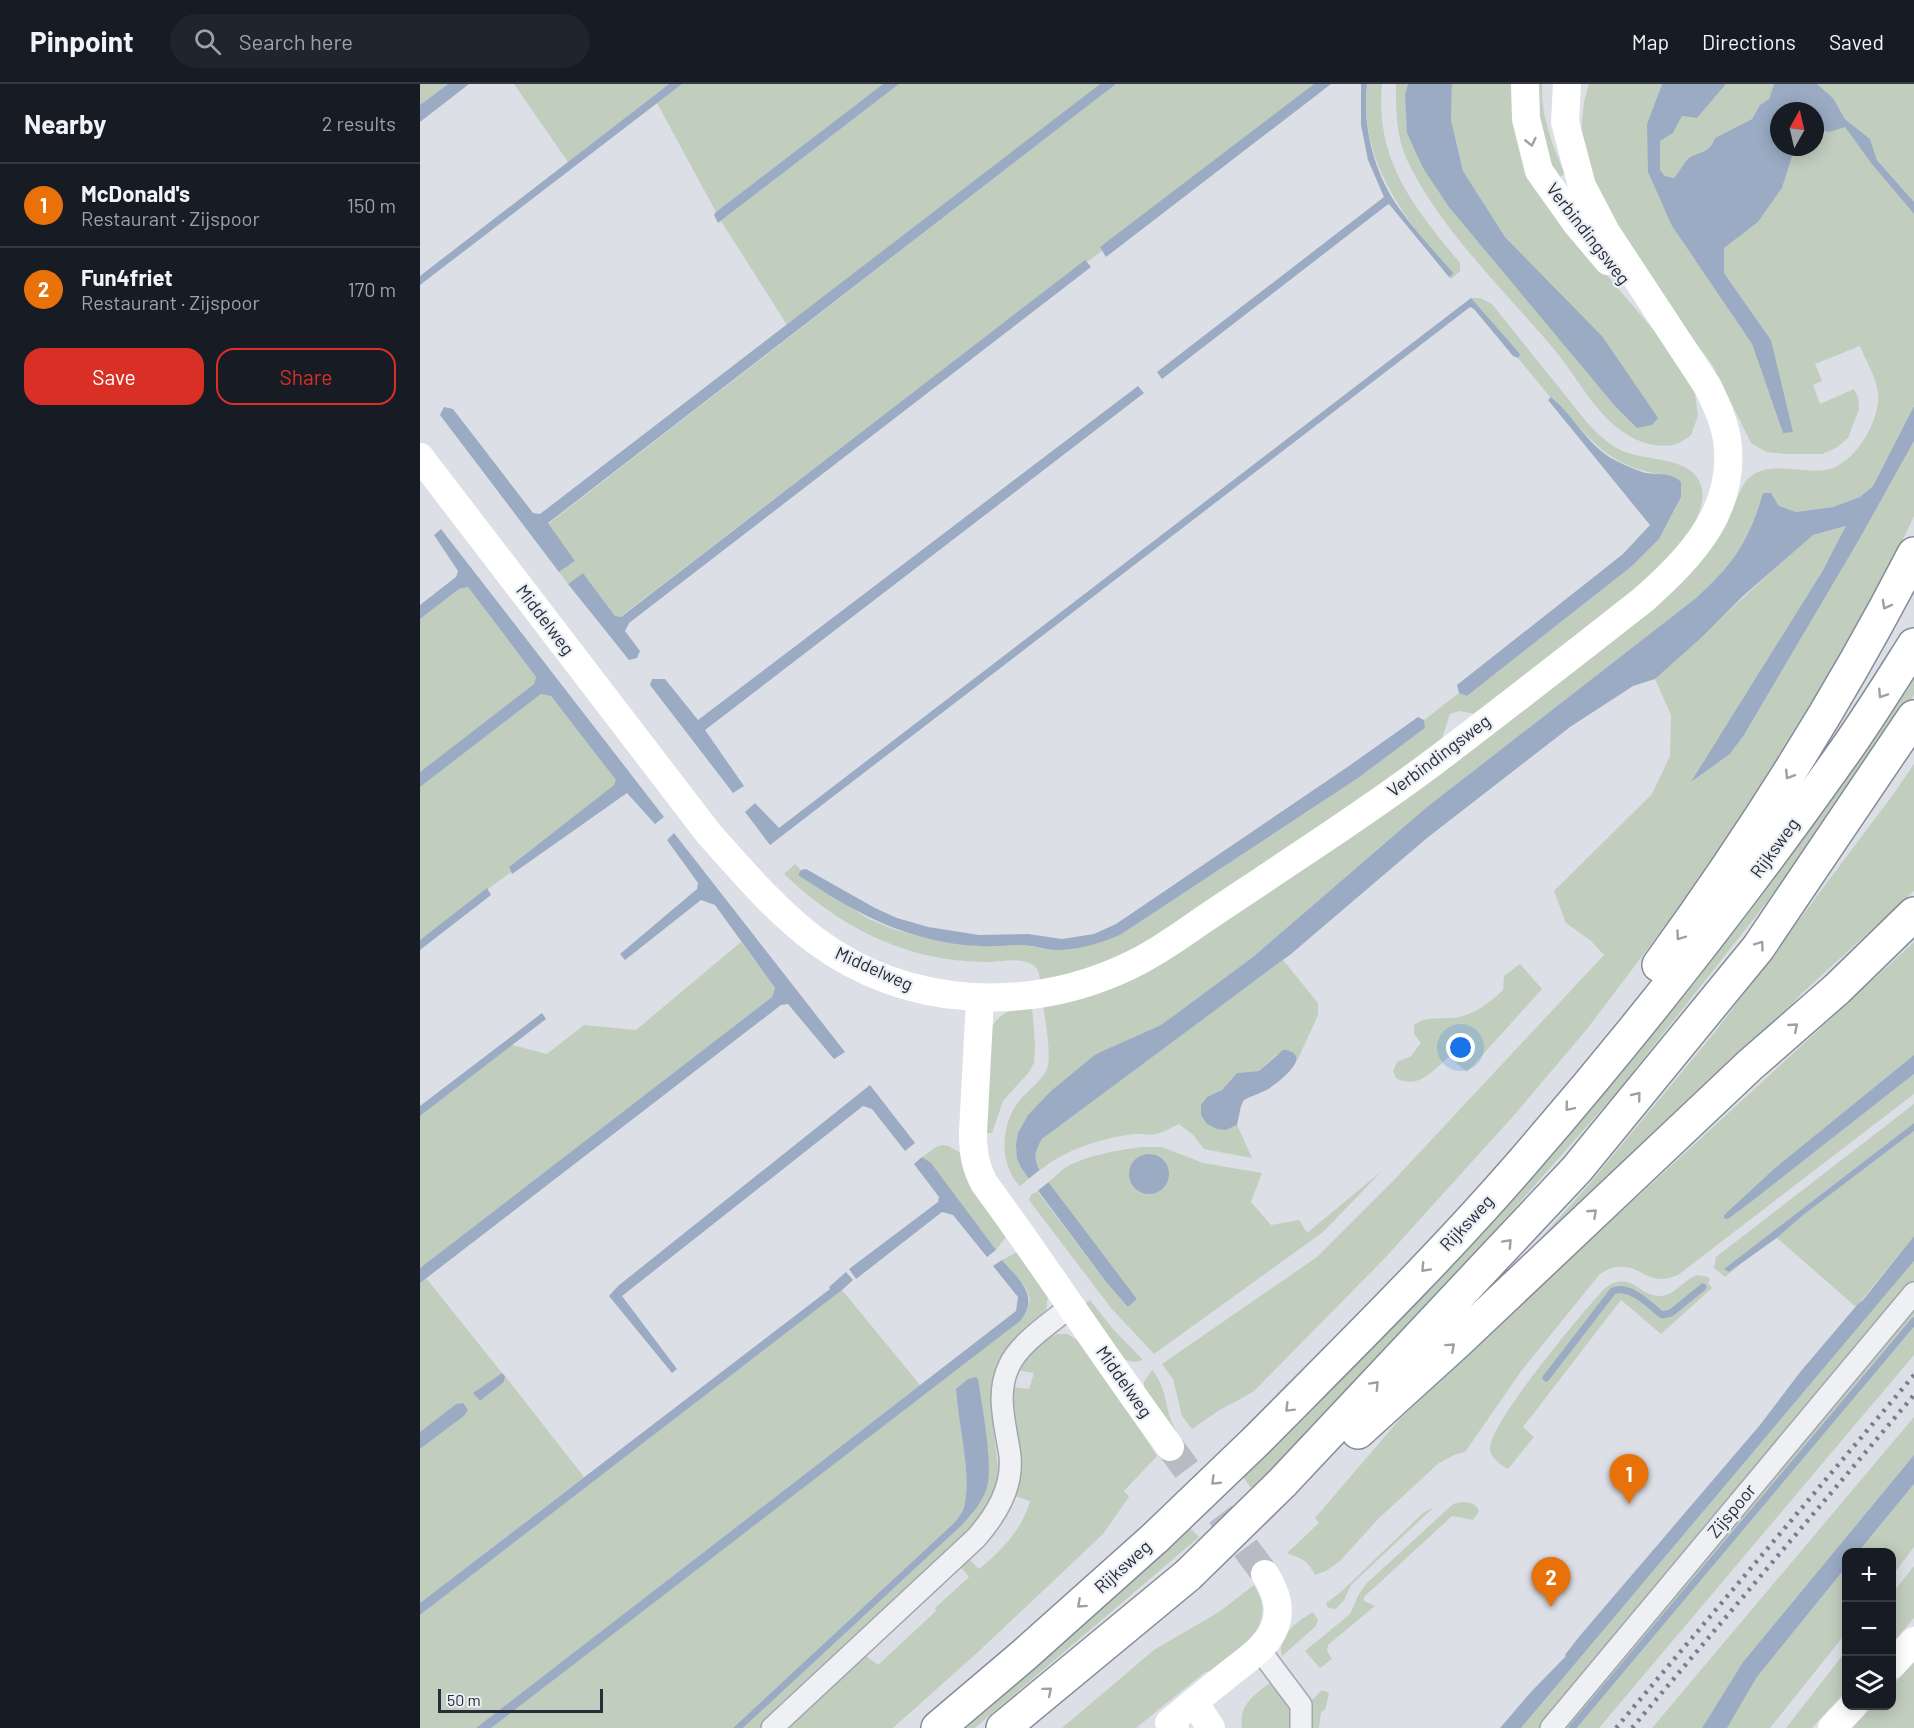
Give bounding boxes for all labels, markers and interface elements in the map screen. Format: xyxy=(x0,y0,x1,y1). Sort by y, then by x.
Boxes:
search box xyxy=(170,14,590,68)
text: Pinpoint xyxy=(30,24,134,58)
icon: search xyxy=(191,25,224,58)
text: Search here xyxy=(239,28,353,54)
text: Map xyxy=(1632,29,1669,54)
text: Directions xyxy=(1702,29,1796,54)
text: Saved xyxy=(1829,29,1884,54)
north arrow xyxy=(1770,102,1824,156)
text: Nearby xyxy=(24,108,106,139)
text: 2 results xyxy=(322,111,396,135)
one-way arrow xyxy=(1524,137,1537,147)
street label: Verbindingsweg xyxy=(1542,178,1635,289)
text: McDonald's xyxy=(81,180,190,206)
text: 1 xyxy=(40,193,47,217)
text: 150 m xyxy=(347,193,396,217)
text: Restaurant · Zijspoor xyxy=(81,206,260,230)
text: Fun4friet xyxy=(81,264,173,290)
text: 2 xyxy=(38,277,49,301)
text: 170 m xyxy=(348,277,396,301)
text: Restaurant · Zijspoor xyxy=(81,290,260,314)
button: Save xyxy=(24,348,204,405)
button: Share xyxy=(216,348,396,405)
street label: Middelweg xyxy=(512,580,579,659)
one-way arrow xyxy=(1882,599,1894,610)
one-way arrow xyxy=(1878,688,1889,699)
street label: Verbindingsweg xyxy=(1382,709,1494,801)
one-way arrow xyxy=(1786,768,1797,779)
street label: Rijksweg xyxy=(1745,813,1803,882)
one-way arrow xyxy=(1676,929,1687,940)
one-way arrow xyxy=(1753,940,1764,951)
street label: Middelweg xyxy=(832,941,917,995)
one-way arrow xyxy=(1787,1023,1798,1034)
your location xyxy=(1446,1033,1475,1062)
one-way arrow xyxy=(1630,1092,1641,1103)
one-way arrow xyxy=(1565,1100,1576,1111)
street label: Rijksweg xyxy=(1435,1190,1498,1255)
one-way arrow xyxy=(1586,1210,1597,1221)
one-way arrow xyxy=(1501,1239,1512,1250)
one-way arrow xyxy=(1421,1262,1432,1272)
street label: Middelweg xyxy=(1092,1341,1158,1422)
one-way arrow xyxy=(1444,1343,1455,1354)
one-way arrow xyxy=(1368,1381,1379,1392)
one-way arrow xyxy=(1285,1400,1296,1411)
pin: 1 xyxy=(1610,1454,1648,1504)
one-way arrow xyxy=(1211,1473,1222,1484)
street label: Zijspoor xyxy=(1702,1479,1760,1542)
street label: Rijksweg xyxy=(1089,1535,1155,1598)
map controls xyxy=(1842,1548,1896,1710)
button: + xyxy=(1842,1548,1896,1602)
pin: 2 xyxy=(1532,1558,1570,1607)
one-way arrow xyxy=(1077,1597,1088,1608)
button: − xyxy=(1842,1602,1896,1656)
button: layers xyxy=(1842,1656,1896,1710)
scale bar xyxy=(438,1686,603,1714)
one-way arrow xyxy=(1041,1687,1052,1698)
text: 50 m xyxy=(447,1690,481,1709)

